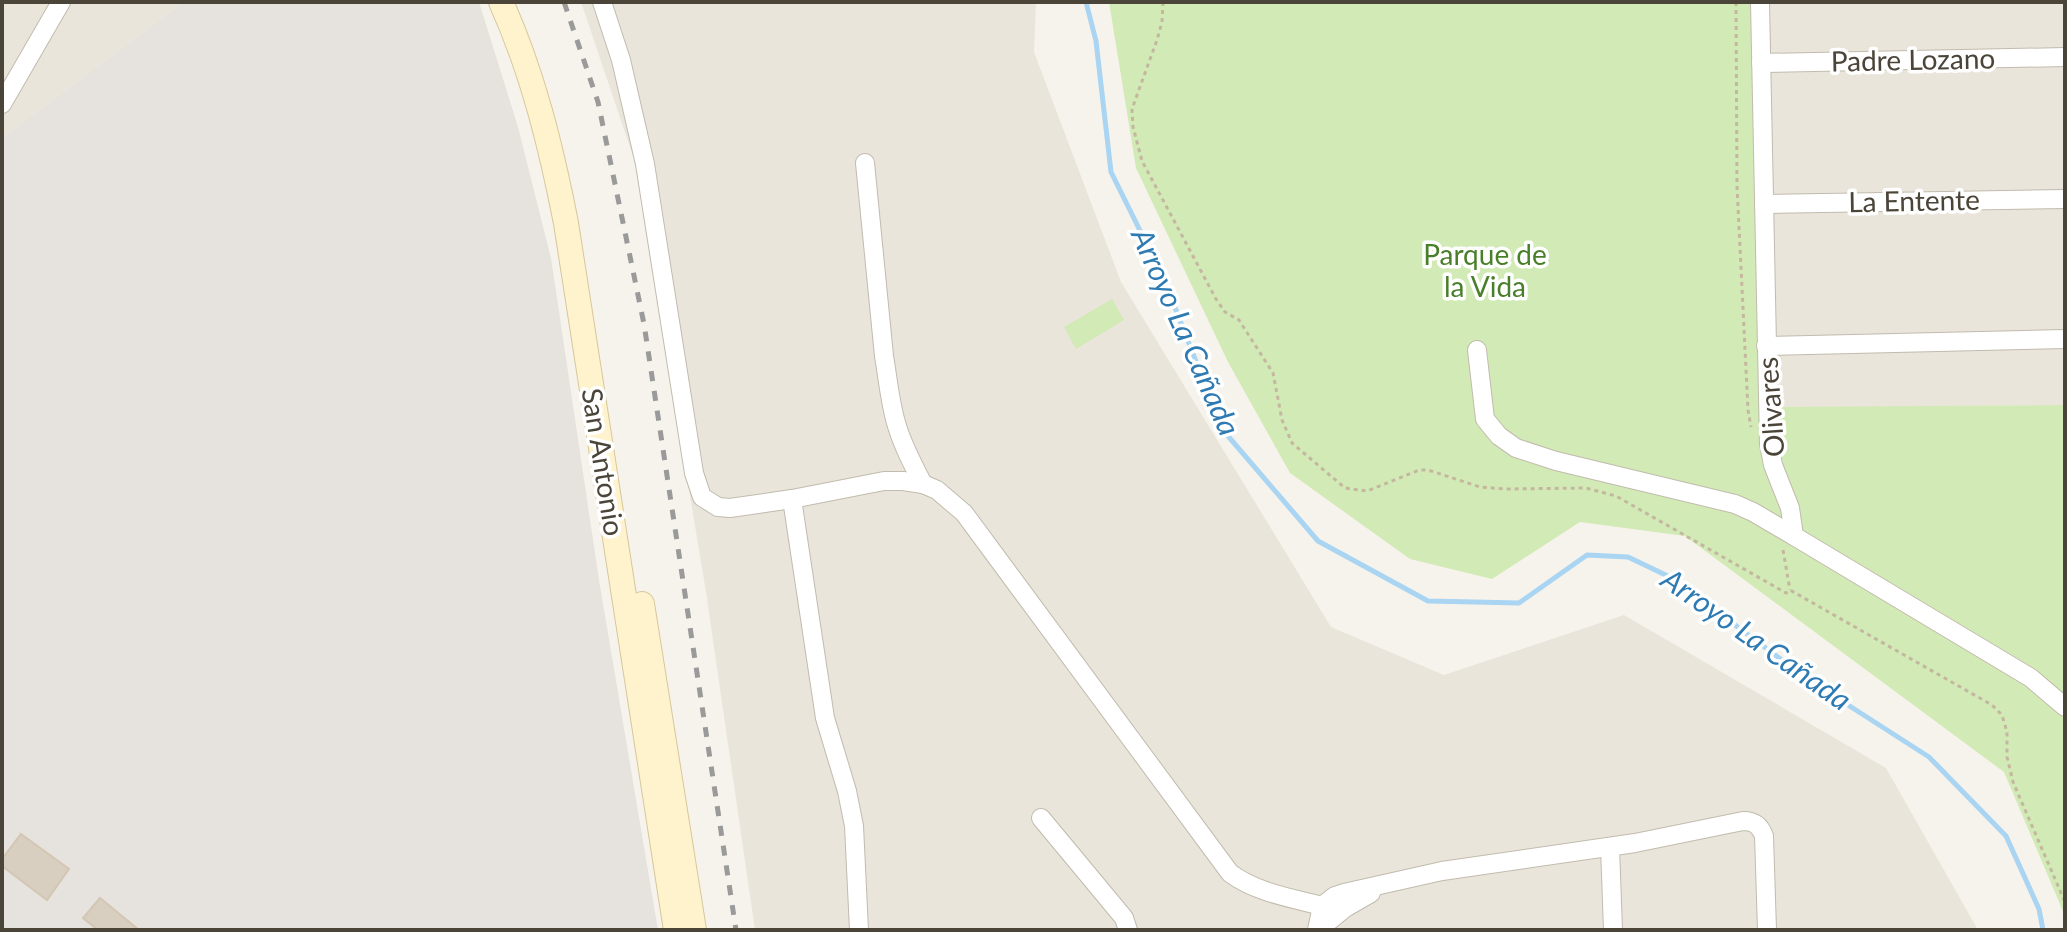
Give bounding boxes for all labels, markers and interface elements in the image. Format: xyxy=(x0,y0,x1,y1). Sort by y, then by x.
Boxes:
street label: Padre Lozano xyxy=(1830,41,1996,77)
street label: La Entente xyxy=(1848,182,1980,218)
water label: Arroyo La Cañada xyxy=(1125,221,1249,440)
park label: Parque de la Vida xyxy=(1423,237,1547,303)
street label: Olivares xyxy=(1750,356,1790,458)
street label: San Antonio xyxy=(576,386,632,538)
water label: Arroyo La Cañada xyxy=(1655,559,1859,717)

